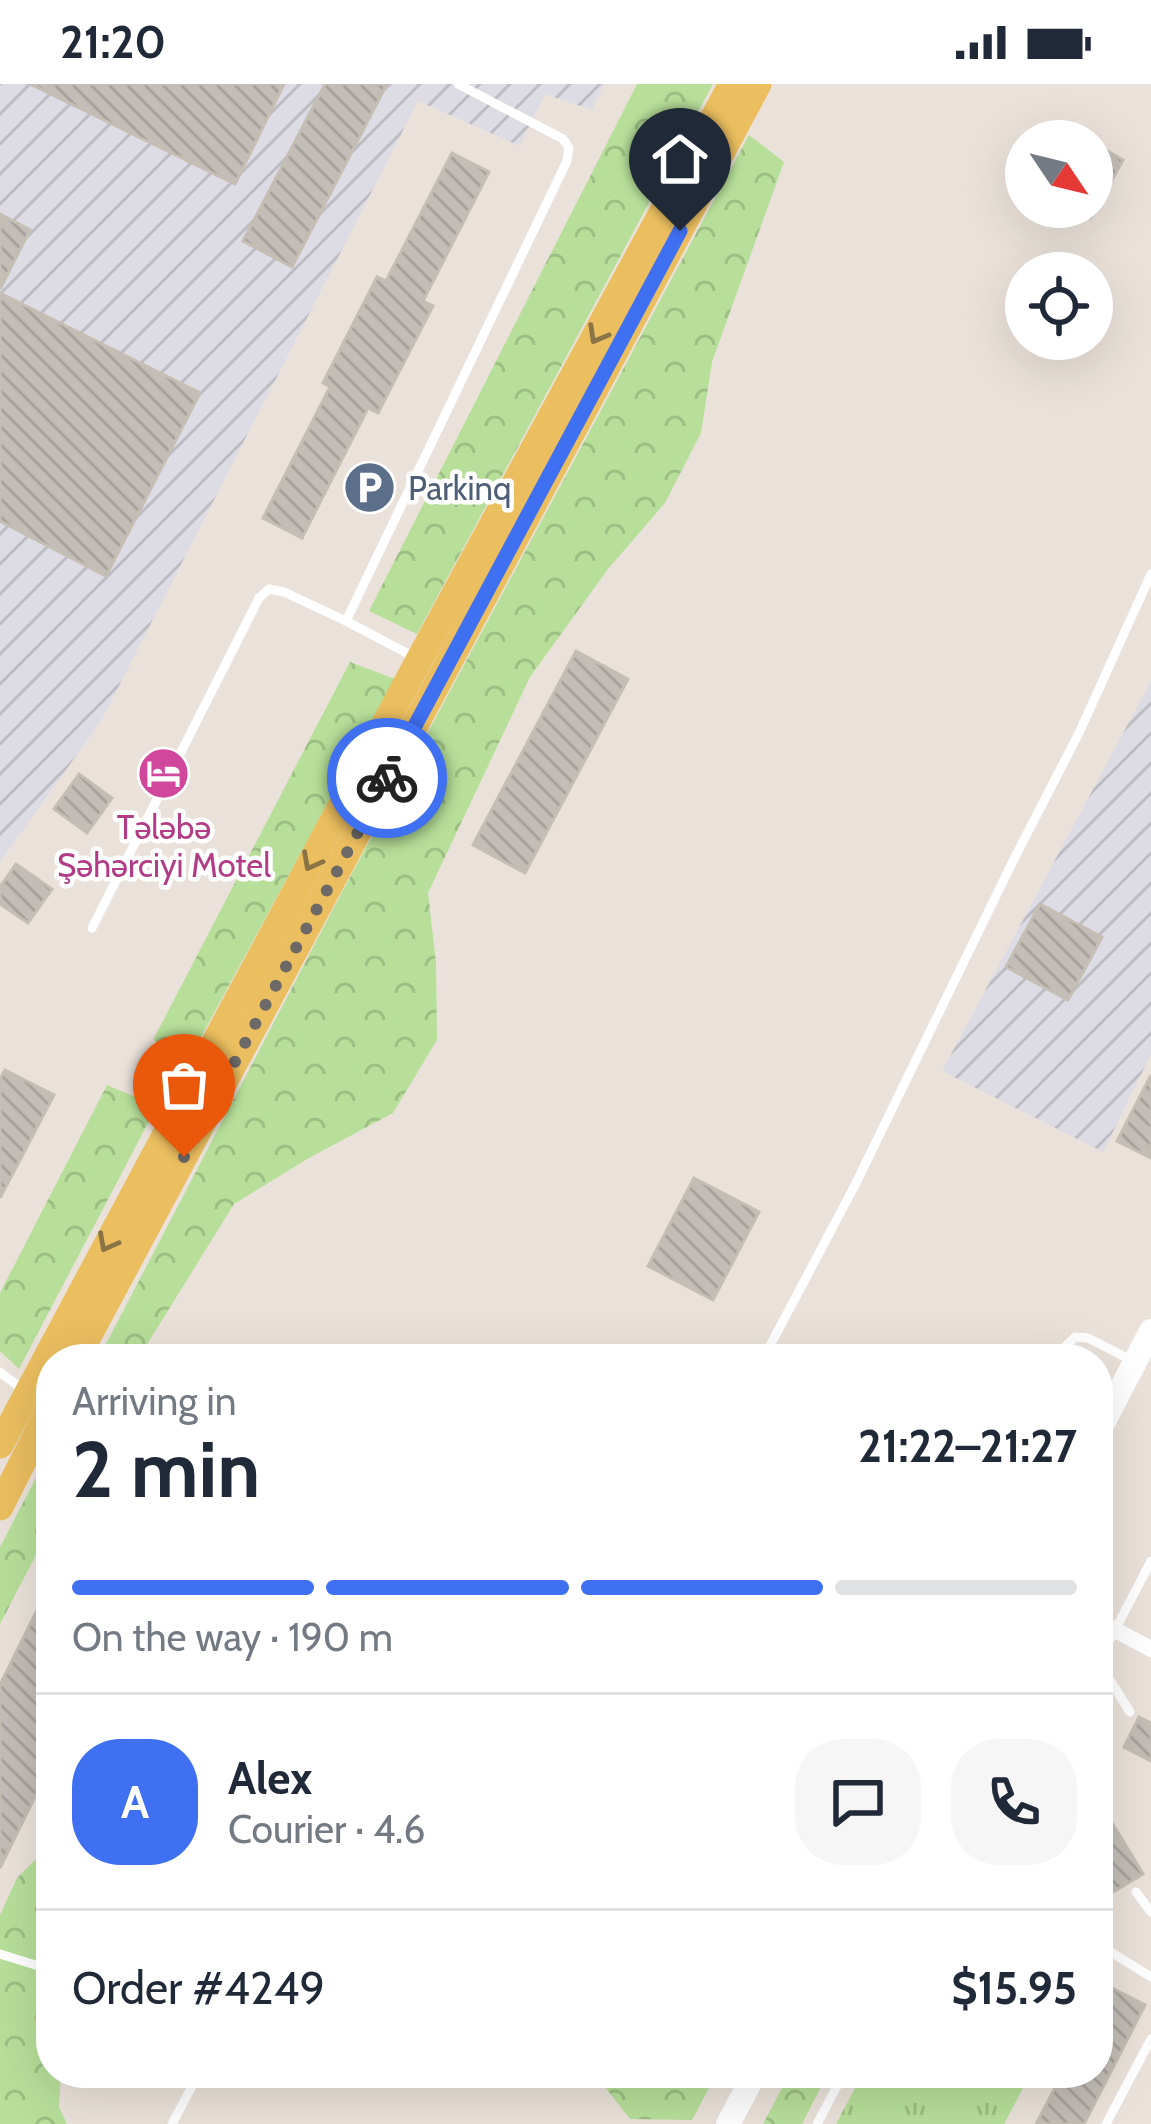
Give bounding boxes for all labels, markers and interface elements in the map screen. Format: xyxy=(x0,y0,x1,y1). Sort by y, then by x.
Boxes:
text: 21:20 xyxy=(60,15,166,69)
pin xyxy=(629,108,731,231)
north arrow xyxy=(1005,120,1113,228)
map controls xyxy=(1005,120,1113,360)
icon: home xyxy=(647,126,713,192)
button: locate xyxy=(1005,252,1113,360)
one-way arrow xyxy=(588,322,611,343)
parking icon: Parkinq xyxy=(341,460,397,516)
place label: Parkinq xyxy=(408,468,511,508)
courier xyxy=(327,718,447,838)
hotel icon: Tələbə Şəhərciyi Motel xyxy=(136,745,192,801)
icon: bike xyxy=(354,745,420,811)
place label: Tələbə Şəhərciyi Motel xyxy=(57,807,271,885)
one-way arrow xyxy=(302,850,325,871)
pin xyxy=(133,1034,235,1157)
icon: bag xyxy=(151,1052,217,1118)
one-way arrow xyxy=(98,1230,121,1251)
text: Arriving in xyxy=(72,1377,236,1425)
text: 21:22–21:27 xyxy=(858,1419,1077,1473)
text: 2 min xyxy=(72,1422,260,1517)
text: On the way · 190 m xyxy=(72,1613,393,1661)
button: chat xyxy=(795,1739,921,1865)
button: phone xyxy=(951,1739,1077,1865)
text: Alex xyxy=(228,1751,312,1805)
text: A xyxy=(121,1775,149,1829)
text: Courier · 4.6 xyxy=(228,1805,425,1853)
text: Order #4249 xyxy=(72,1961,325,2015)
text: $15.95 xyxy=(951,1961,1077,2015)

